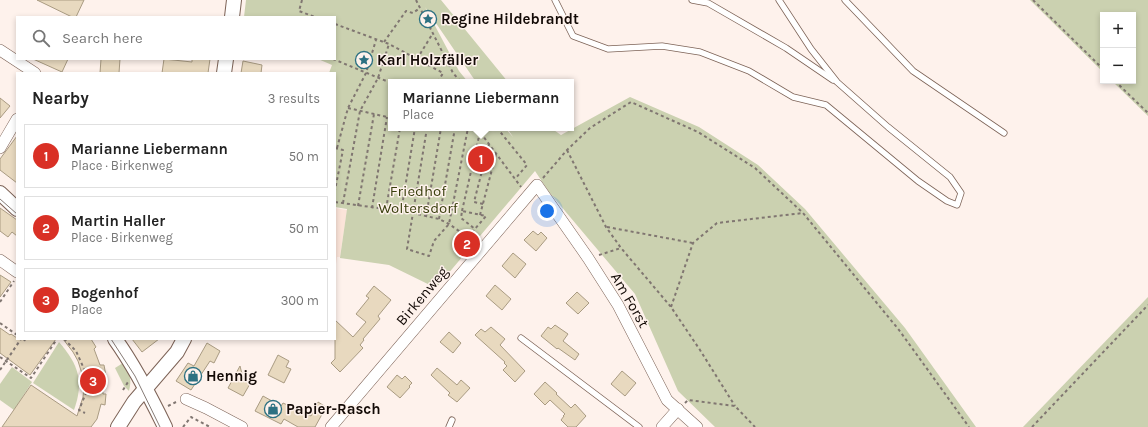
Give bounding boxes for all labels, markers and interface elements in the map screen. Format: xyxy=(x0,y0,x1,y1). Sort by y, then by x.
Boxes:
place icon: Regine Hildebrandt xyxy=(418,9,438,29)
place label: Regine Hildebrandt xyxy=(441,10,579,28)
map controls xyxy=(1100,12,1136,84)
button: + xyxy=(1100,12,1136,48)
search box xyxy=(16,16,336,60)
icon: search xyxy=(30,27,52,49)
text: Search here xyxy=(62,29,143,47)
button: − xyxy=(1100,48,1136,84)
place icon: Karl Holzfäller xyxy=(354,50,374,70)
place label: Karl Holzfäller xyxy=(377,51,478,69)
popup xyxy=(388,79,574,131)
text: Nearby xyxy=(32,88,89,108)
text: Marianne Liebermann xyxy=(403,89,559,107)
text: 3 results xyxy=(268,91,320,106)
text: Place xyxy=(403,107,434,122)
text: Marianne Liebermann xyxy=(71,140,228,158)
pin: 1 xyxy=(468,144,494,174)
text: 1 xyxy=(44,149,48,164)
text: 50 m xyxy=(289,149,319,164)
text: Place · Birkenweg xyxy=(71,158,173,173)
park label: Friedhof Woltersdorf xyxy=(378,182,459,217)
your location xyxy=(537,201,557,221)
text: Martin Haller xyxy=(71,212,165,230)
text: 2 xyxy=(42,221,50,236)
text: 50 m xyxy=(289,221,319,236)
pin: 2 xyxy=(454,229,480,259)
text: Place · Birkenweg xyxy=(71,230,173,245)
street label: Birkenweg xyxy=(392,262,452,329)
street label: Am Forst xyxy=(607,269,653,331)
text: Bogenhof xyxy=(71,284,139,302)
text: 3 xyxy=(42,293,50,308)
text: 300 m xyxy=(281,293,319,308)
text: Place xyxy=(71,302,102,317)
pin: 3 xyxy=(80,366,106,396)
shop icon: Hennig xyxy=(183,366,203,386)
place label: Hennig xyxy=(206,367,257,385)
shop icon: Papier-Rasch xyxy=(263,399,283,419)
place label: Papier-Rasch xyxy=(286,400,381,418)

